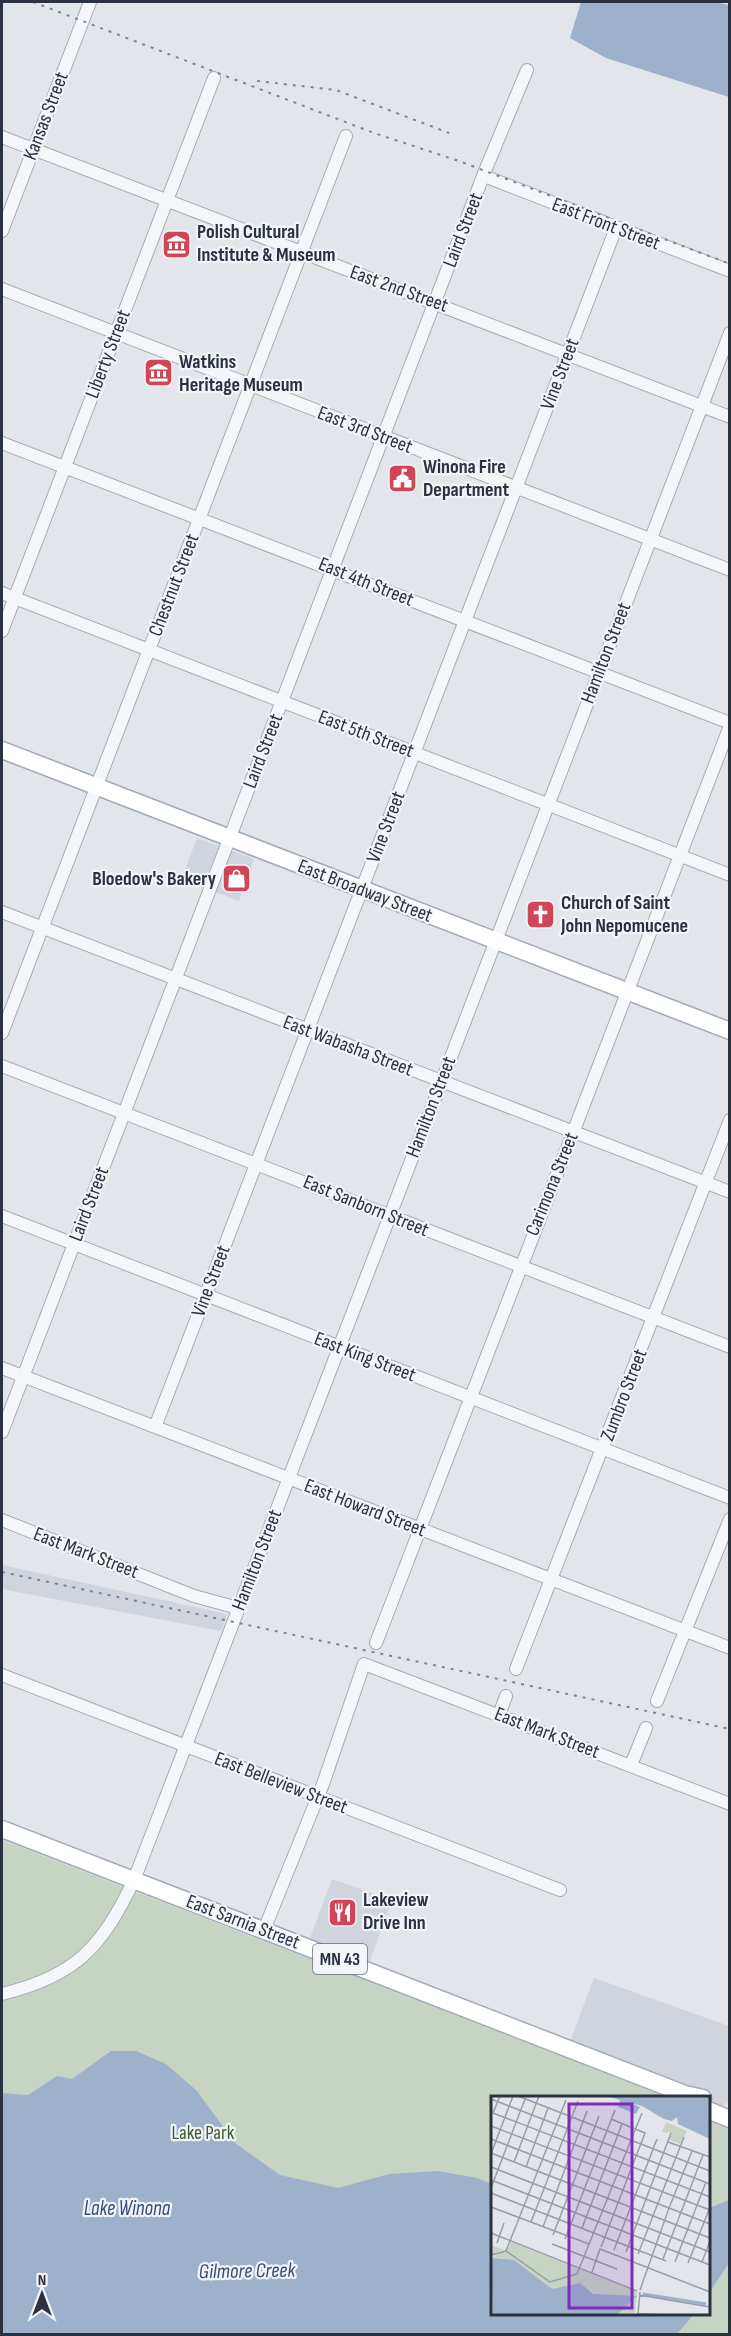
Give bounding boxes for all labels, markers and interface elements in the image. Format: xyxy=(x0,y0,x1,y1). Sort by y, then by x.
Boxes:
street label: Kansas Street xyxy=(18,68,74,164)
street label: Laird Street xyxy=(438,189,488,271)
street label: East Front Street xyxy=(549,192,663,256)
place label: Polish Cultural Institute & Museum xyxy=(197,220,336,267)
museum icon: Polish Cultural Institute & Museum xyxy=(160,228,192,260)
street label: East 2nd Street xyxy=(347,260,451,318)
street label: Liberty Street xyxy=(80,306,136,402)
street label: Vine Street xyxy=(535,335,585,413)
place label: Watkins Heritage Museum xyxy=(179,350,303,397)
museum icon: Watkins Heritage Museum xyxy=(142,357,174,389)
street label: East 3rd Street xyxy=(314,401,416,459)
place label: Winona Fire Department xyxy=(423,455,510,502)
public building icon: Winona Fire Department xyxy=(386,463,418,495)
street label: Chestnut Street xyxy=(143,530,205,640)
street label: East 4th Street xyxy=(315,552,417,612)
street label: Hamilton Street xyxy=(576,599,636,707)
street label: East 5th Street xyxy=(315,705,417,763)
street label: Laird Street xyxy=(238,710,288,792)
street label: Vine Street xyxy=(361,788,411,866)
street label: East Broadway Street xyxy=(294,854,436,928)
shop icon: Bloedow's Bakery xyxy=(221,863,253,895)
place label: Bloedow's Bakery xyxy=(92,867,217,891)
place label: Church of Saint John Nepomucene xyxy=(560,891,688,938)
church icon: Church of Saint John Nepomucene xyxy=(524,898,556,930)
street label: East Wabasha Street xyxy=(280,1010,416,1082)
street label: Hamilton Street xyxy=(401,1053,461,1161)
street label: Carimona Street xyxy=(520,1129,584,1239)
street label: Laird Street xyxy=(64,1163,114,1245)
street label: East Sanborn Street xyxy=(300,1170,432,1242)
street label: Vine Street xyxy=(186,1242,236,1320)
street label: East King Street xyxy=(311,1327,419,1387)
street label: Zumbro Street xyxy=(595,1346,653,1444)
street label: East Howard Street xyxy=(301,1474,429,1542)
street label: Hamilton Street xyxy=(227,1506,287,1614)
street label: East Mark Street xyxy=(30,1522,142,1584)
street label: East Mark Street xyxy=(491,1702,603,1764)
street label: East Belleview Street xyxy=(211,1747,351,1819)
place label: Lakeview Drive Inn xyxy=(363,1888,429,1935)
street label: East Sarnia Street xyxy=(183,1889,303,1955)
restaurant icon: Lakeview Drive Inn xyxy=(326,1896,358,1928)
road number: MN 43 xyxy=(313,1944,367,1974)
inset map xyxy=(491,2096,710,2315)
park label: Lake Park xyxy=(172,2121,235,2145)
water label: Lake Winona xyxy=(84,2196,171,2221)
water label: Gilmore Creek xyxy=(199,2258,297,2284)
north arrow xyxy=(12,2264,72,2324)
text: N xyxy=(38,2271,46,2290)

